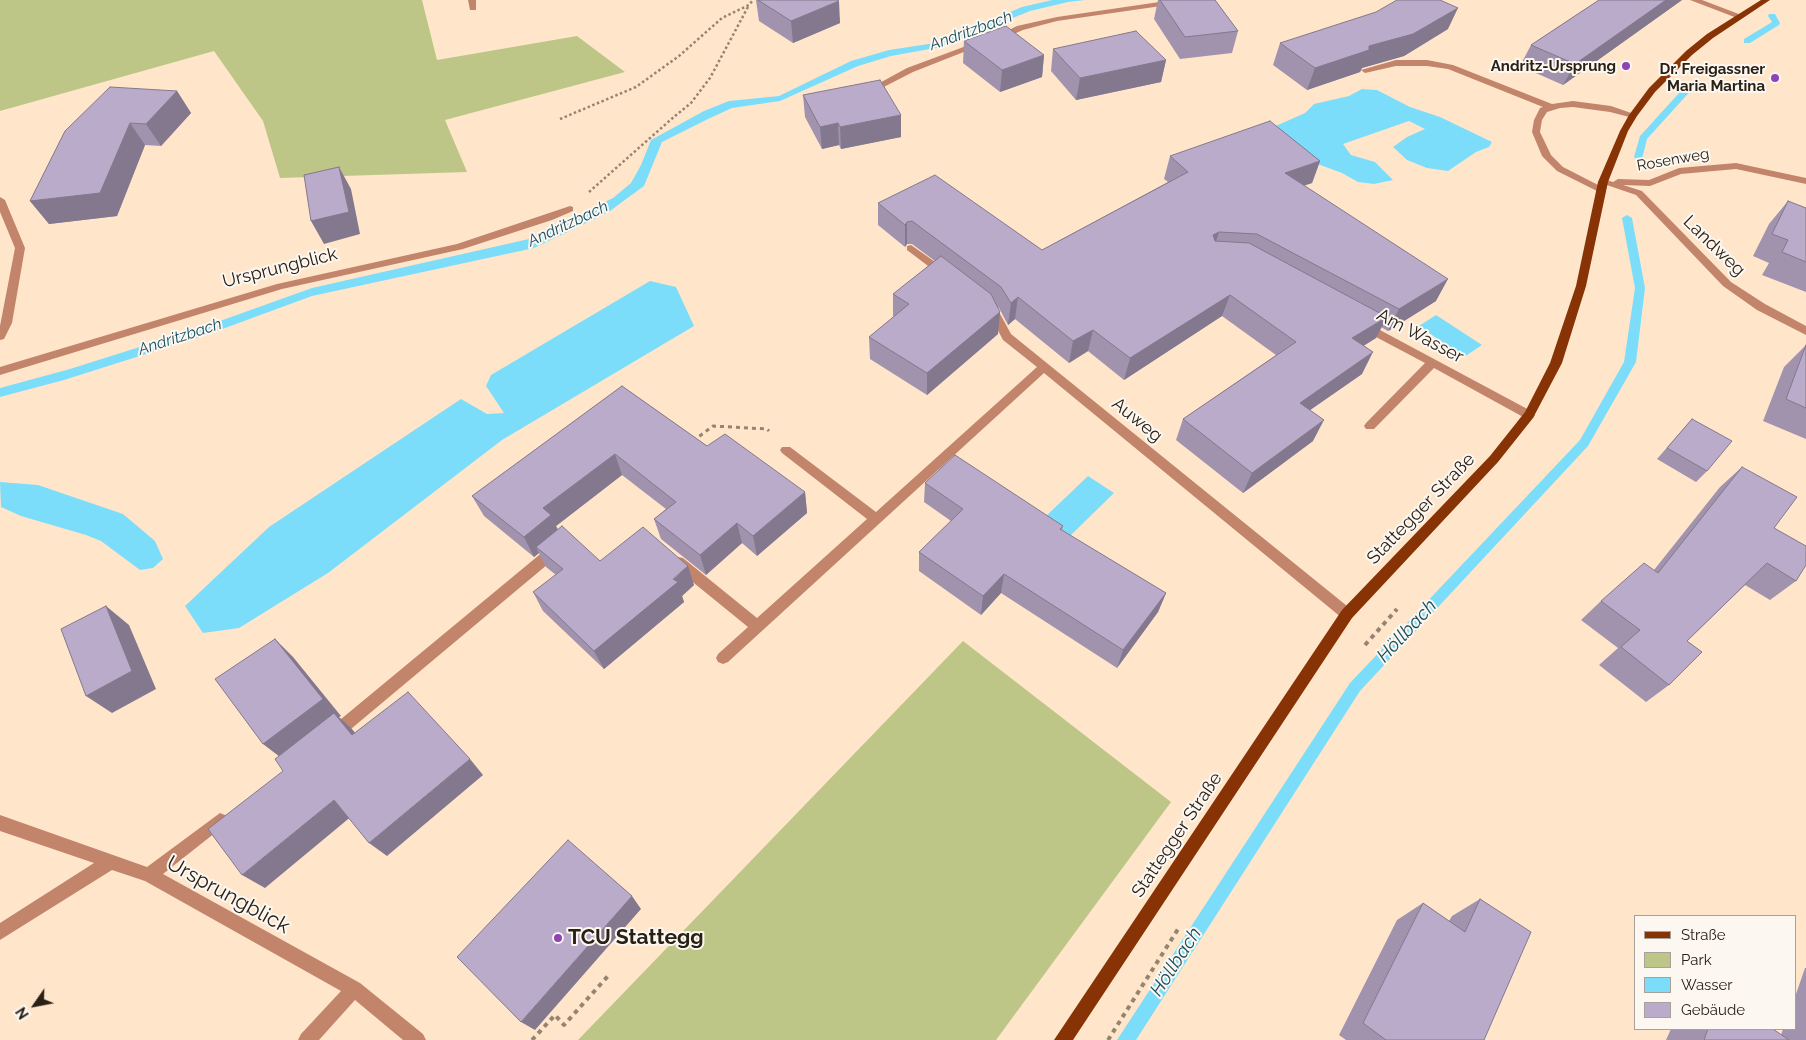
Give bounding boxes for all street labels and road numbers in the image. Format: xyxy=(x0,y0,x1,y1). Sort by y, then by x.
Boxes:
street label: Rosenweg xyxy=(1635,145,1711,175)
street label: Landweg xyxy=(1678,211,1750,281)
street label: Ursprungblick xyxy=(220,243,340,293)
street label: Am Wasser xyxy=(1373,304,1467,368)
street label: Auweg xyxy=(1107,393,1167,447)
street label: Stattegger Straße xyxy=(1362,449,1480,569)
street label: Stattegger Straße xyxy=(1127,768,1227,902)
street label: Ursprungblick xyxy=(162,851,294,939)

